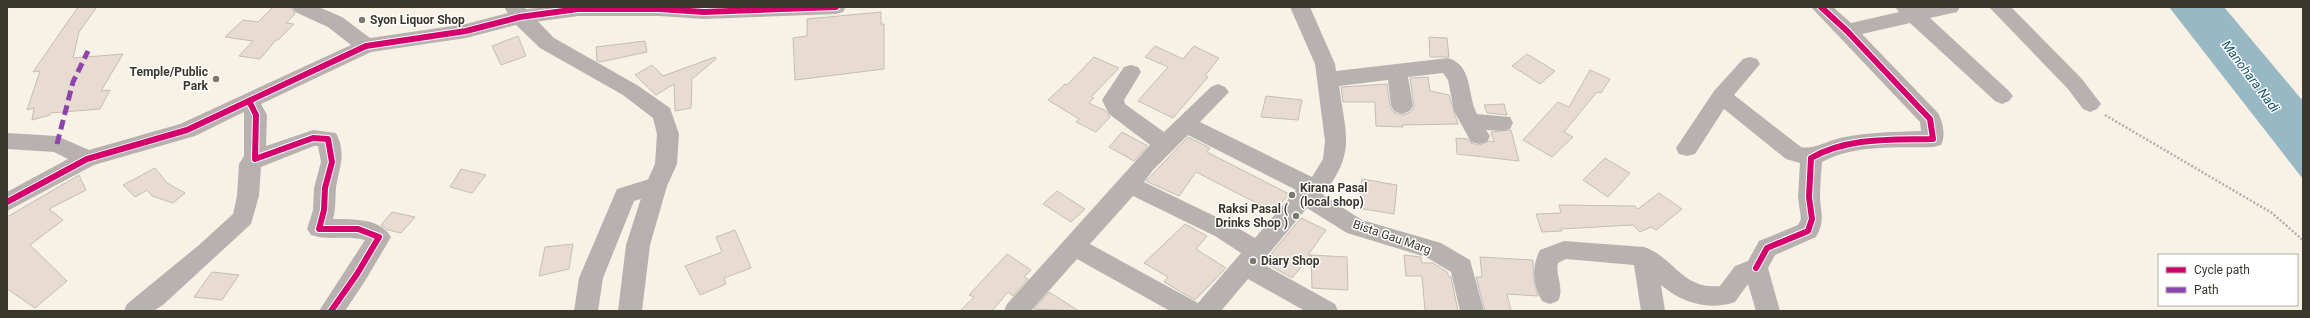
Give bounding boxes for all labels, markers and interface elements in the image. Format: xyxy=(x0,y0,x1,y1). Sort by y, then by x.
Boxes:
place label: Syon Liquor Shop xyxy=(370,13,465,27)
marker: Syon Liquor Shop xyxy=(357,15,367,25)
water label: Manohara Nadi xyxy=(2219,37,2283,116)
place label: Temple/Public Park xyxy=(130,65,209,93)
marker: Temple/Public Park xyxy=(211,74,221,84)
place label: Kirana Pasal (local shop) xyxy=(1300,181,1367,209)
marker: Kirana Pasal (local shop) xyxy=(1287,190,1297,200)
place label: Raksi Pasal ( Drinks Shop ) xyxy=(1216,202,1288,230)
marker: Raksi Pasal ( Drinks Shop ) xyxy=(1291,211,1301,221)
street label: Bista Gau Marg xyxy=(1351,217,1433,257)
place label: Diary Shop xyxy=(1261,254,1320,268)
legend xyxy=(2158,254,2298,306)
marker: Diary Shop xyxy=(1248,256,1258,266)
text: Cycle path xyxy=(2194,263,2250,277)
text: Path xyxy=(2194,283,2219,297)

